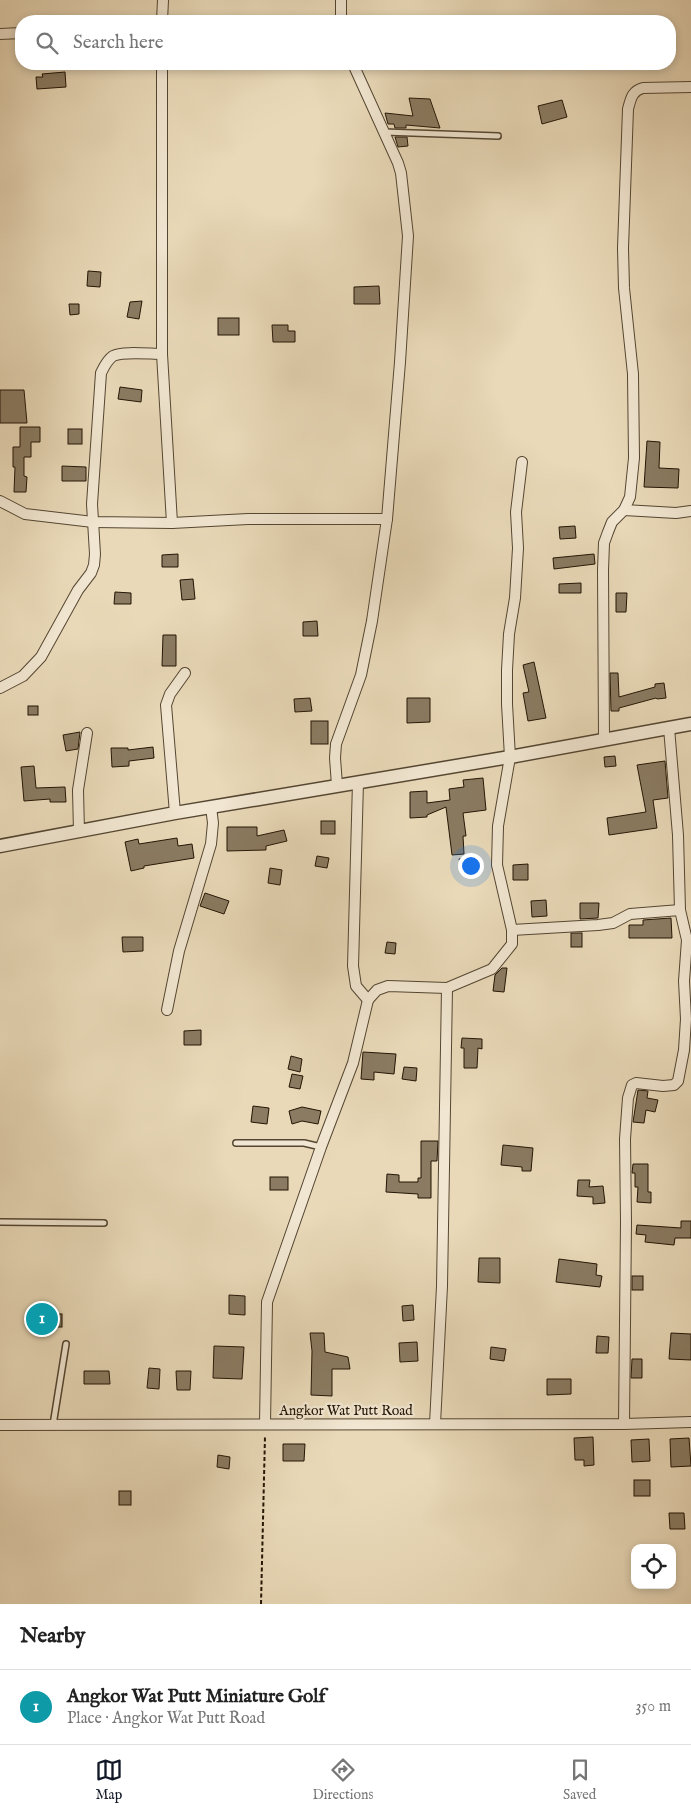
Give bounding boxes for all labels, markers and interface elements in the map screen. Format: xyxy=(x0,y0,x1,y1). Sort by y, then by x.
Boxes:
search box xyxy=(15,15,676,70)
icon: search xyxy=(33,29,61,57)
text: Search here xyxy=(73,31,164,55)
your location xyxy=(458,853,484,879)
pin: 1 xyxy=(26,1300,58,1338)
street label: Angkor Wat Putt Road xyxy=(278,1402,413,1420)
map controls xyxy=(631,1544,676,1589)
button: locate xyxy=(631,1544,676,1589)
text: Nearby xyxy=(20,1623,85,1650)
text: Angkor Wat Putt Miniature Golf xyxy=(67,1685,325,1709)
text: 1 xyxy=(33,1697,39,1717)
text: 350 m xyxy=(636,1697,671,1717)
text: Place · Angkor Wat Putt Road xyxy=(67,1709,265,1729)
tab: Map xyxy=(95,1756,123,1804)
tab: Directions xyxy=(312,1756,373,1804)
tab: Saved xyxy=(563,1756,596,1804)

